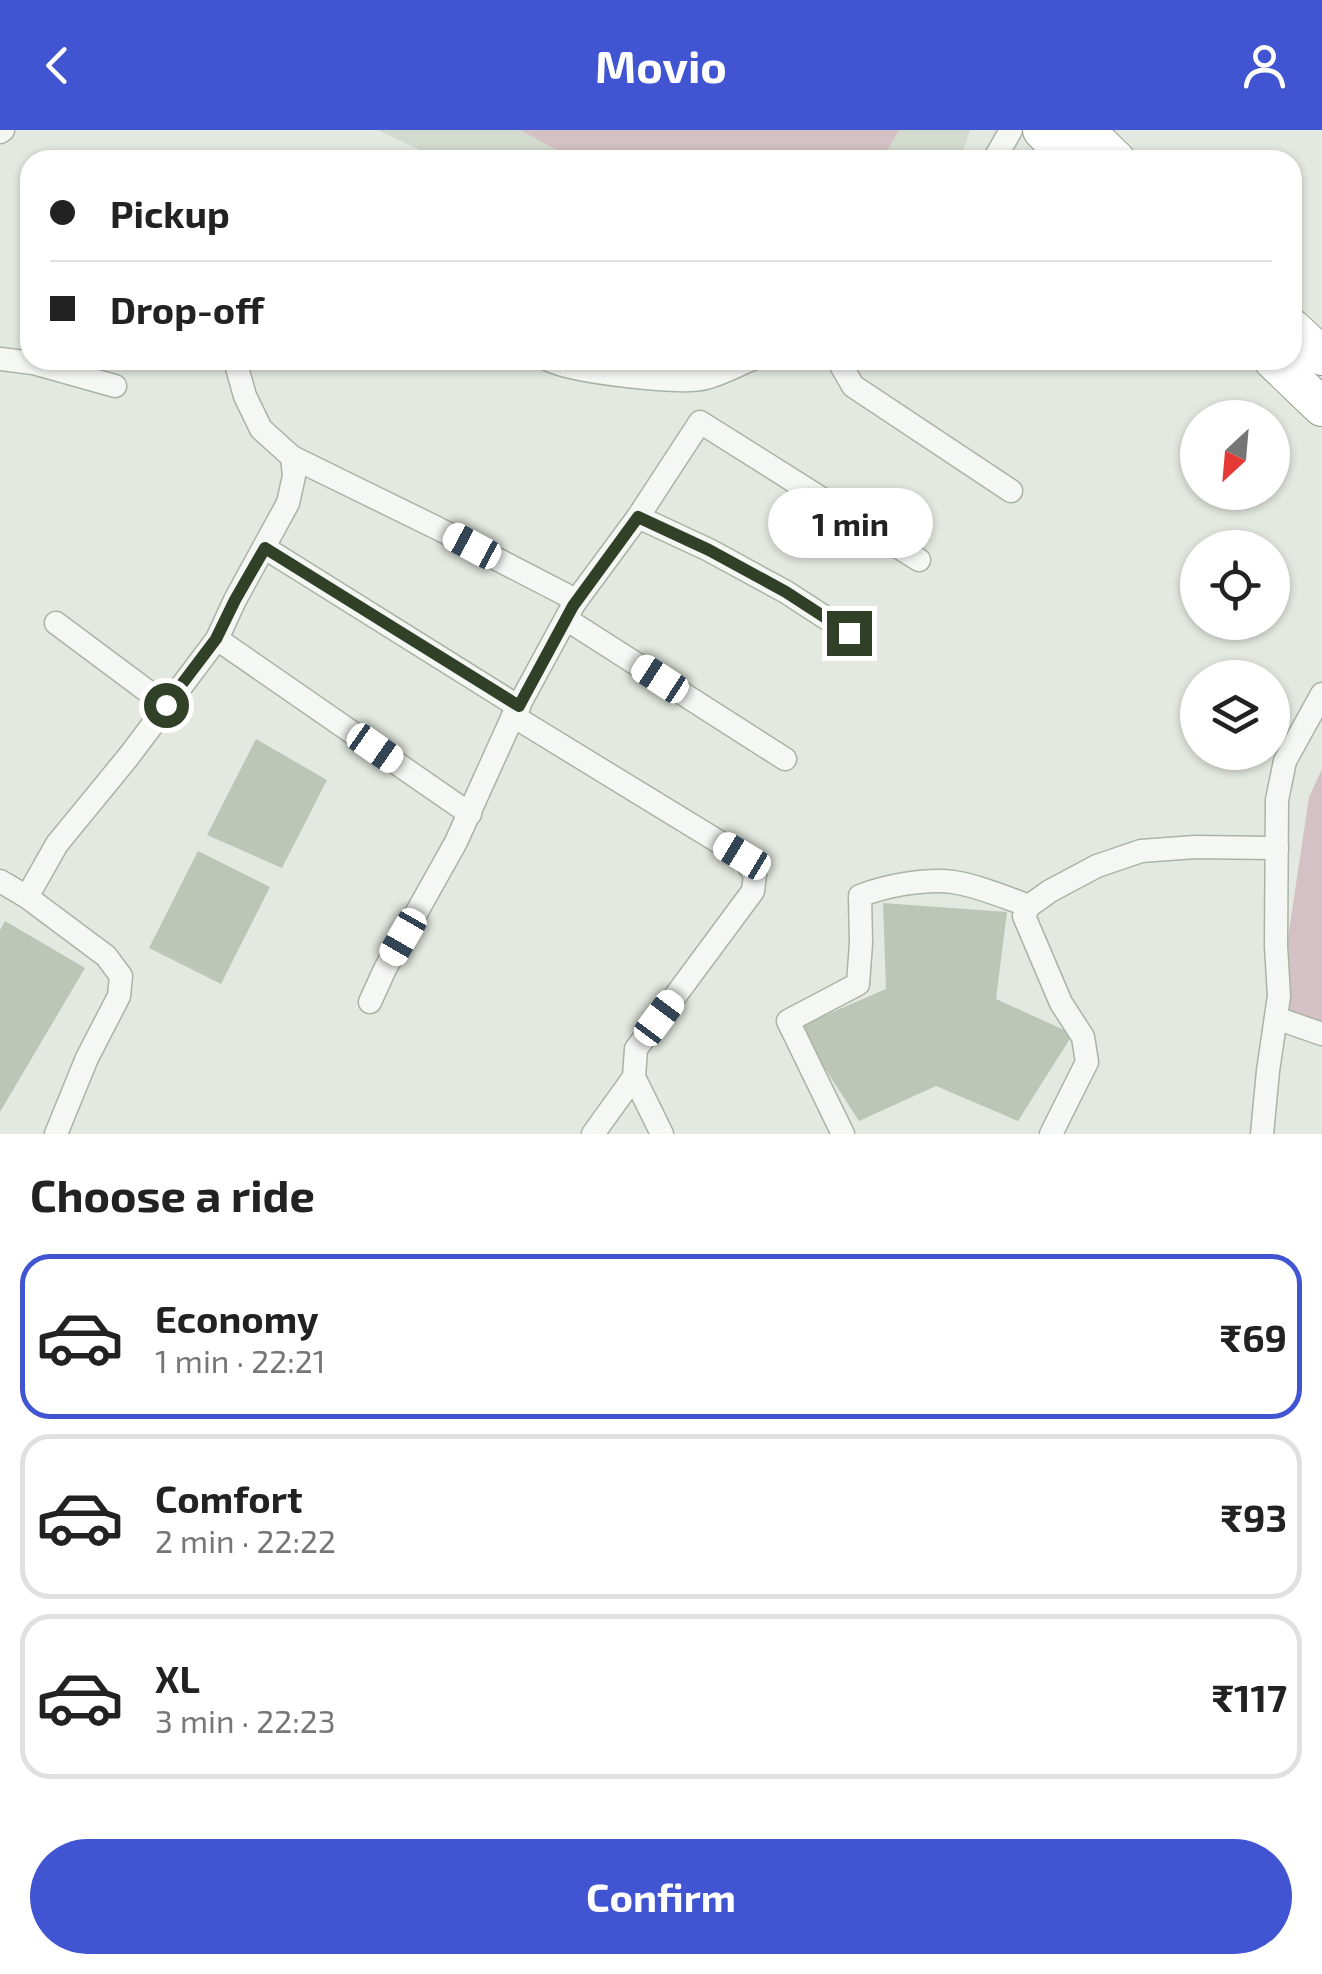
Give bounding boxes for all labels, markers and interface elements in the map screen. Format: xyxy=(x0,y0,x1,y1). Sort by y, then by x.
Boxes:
icon: back xyxy=(30,38,85,93)
text: Movio xyxy=(595,38,727,92)
icon: person xyxy=(1237,38,1292,93)
text: Pickup xyxy=(110,190,230,236)
text: Drop-off xyxy=(110,286,264,332)
north arrow xyxy=(1180,400,1290,510)
map controls xyxy=(1180,400,1290,770)
callout: 1 min xyxy=(766,488,932,558)
text: 1 min xyxy=(812,504,889,542)
car xyxy=(438,519,506,573)
button: locate xyxy=(1180,530,1290,640)
route end xyxy=(827,611,872,656)
car xyxy=(627,650,693,708)
button: layers xyxy=(1180,660,1290,770)
route start xyxy=(144,683,189,728)
car xyxy=(342,719,408,777)
car xyxy=(709,828,775,884)
car xyxy=(375,904,431,970)
car xyxy=(629,985,689,1051)
text: Choose a ride xyxy=(30,1167,315,1221)
icon: car xyxy=(35,1292,125,1382)
text: Economy xyxy=(155,1295,319,1341)
text: ₹69 xyxy=(1220,1314,1287,1360)
text: 1 min · 22:21 xyxy=(155,1341,326,1379)
icon: car xyxy=(35,1472,125,1562)
text: Comfort xyxy=(155,1475,303,1521)
text: ₹93 xyxy=(1221,1494,1287,1540)
text: 2 min · 22:22 xyxy=(155,1521,336,1559)
icon: car xyxy=(35,1652,125,1742)
text: XL xyxy=(155,1655,200,1701)
text: ₹117 xyxy=(1212,1674,1287,1720)
text: 3 min · 22:23 xyxy=(155,1701,336,1739)
button: Confirm xyxy=(30,1839,1292,1954)

